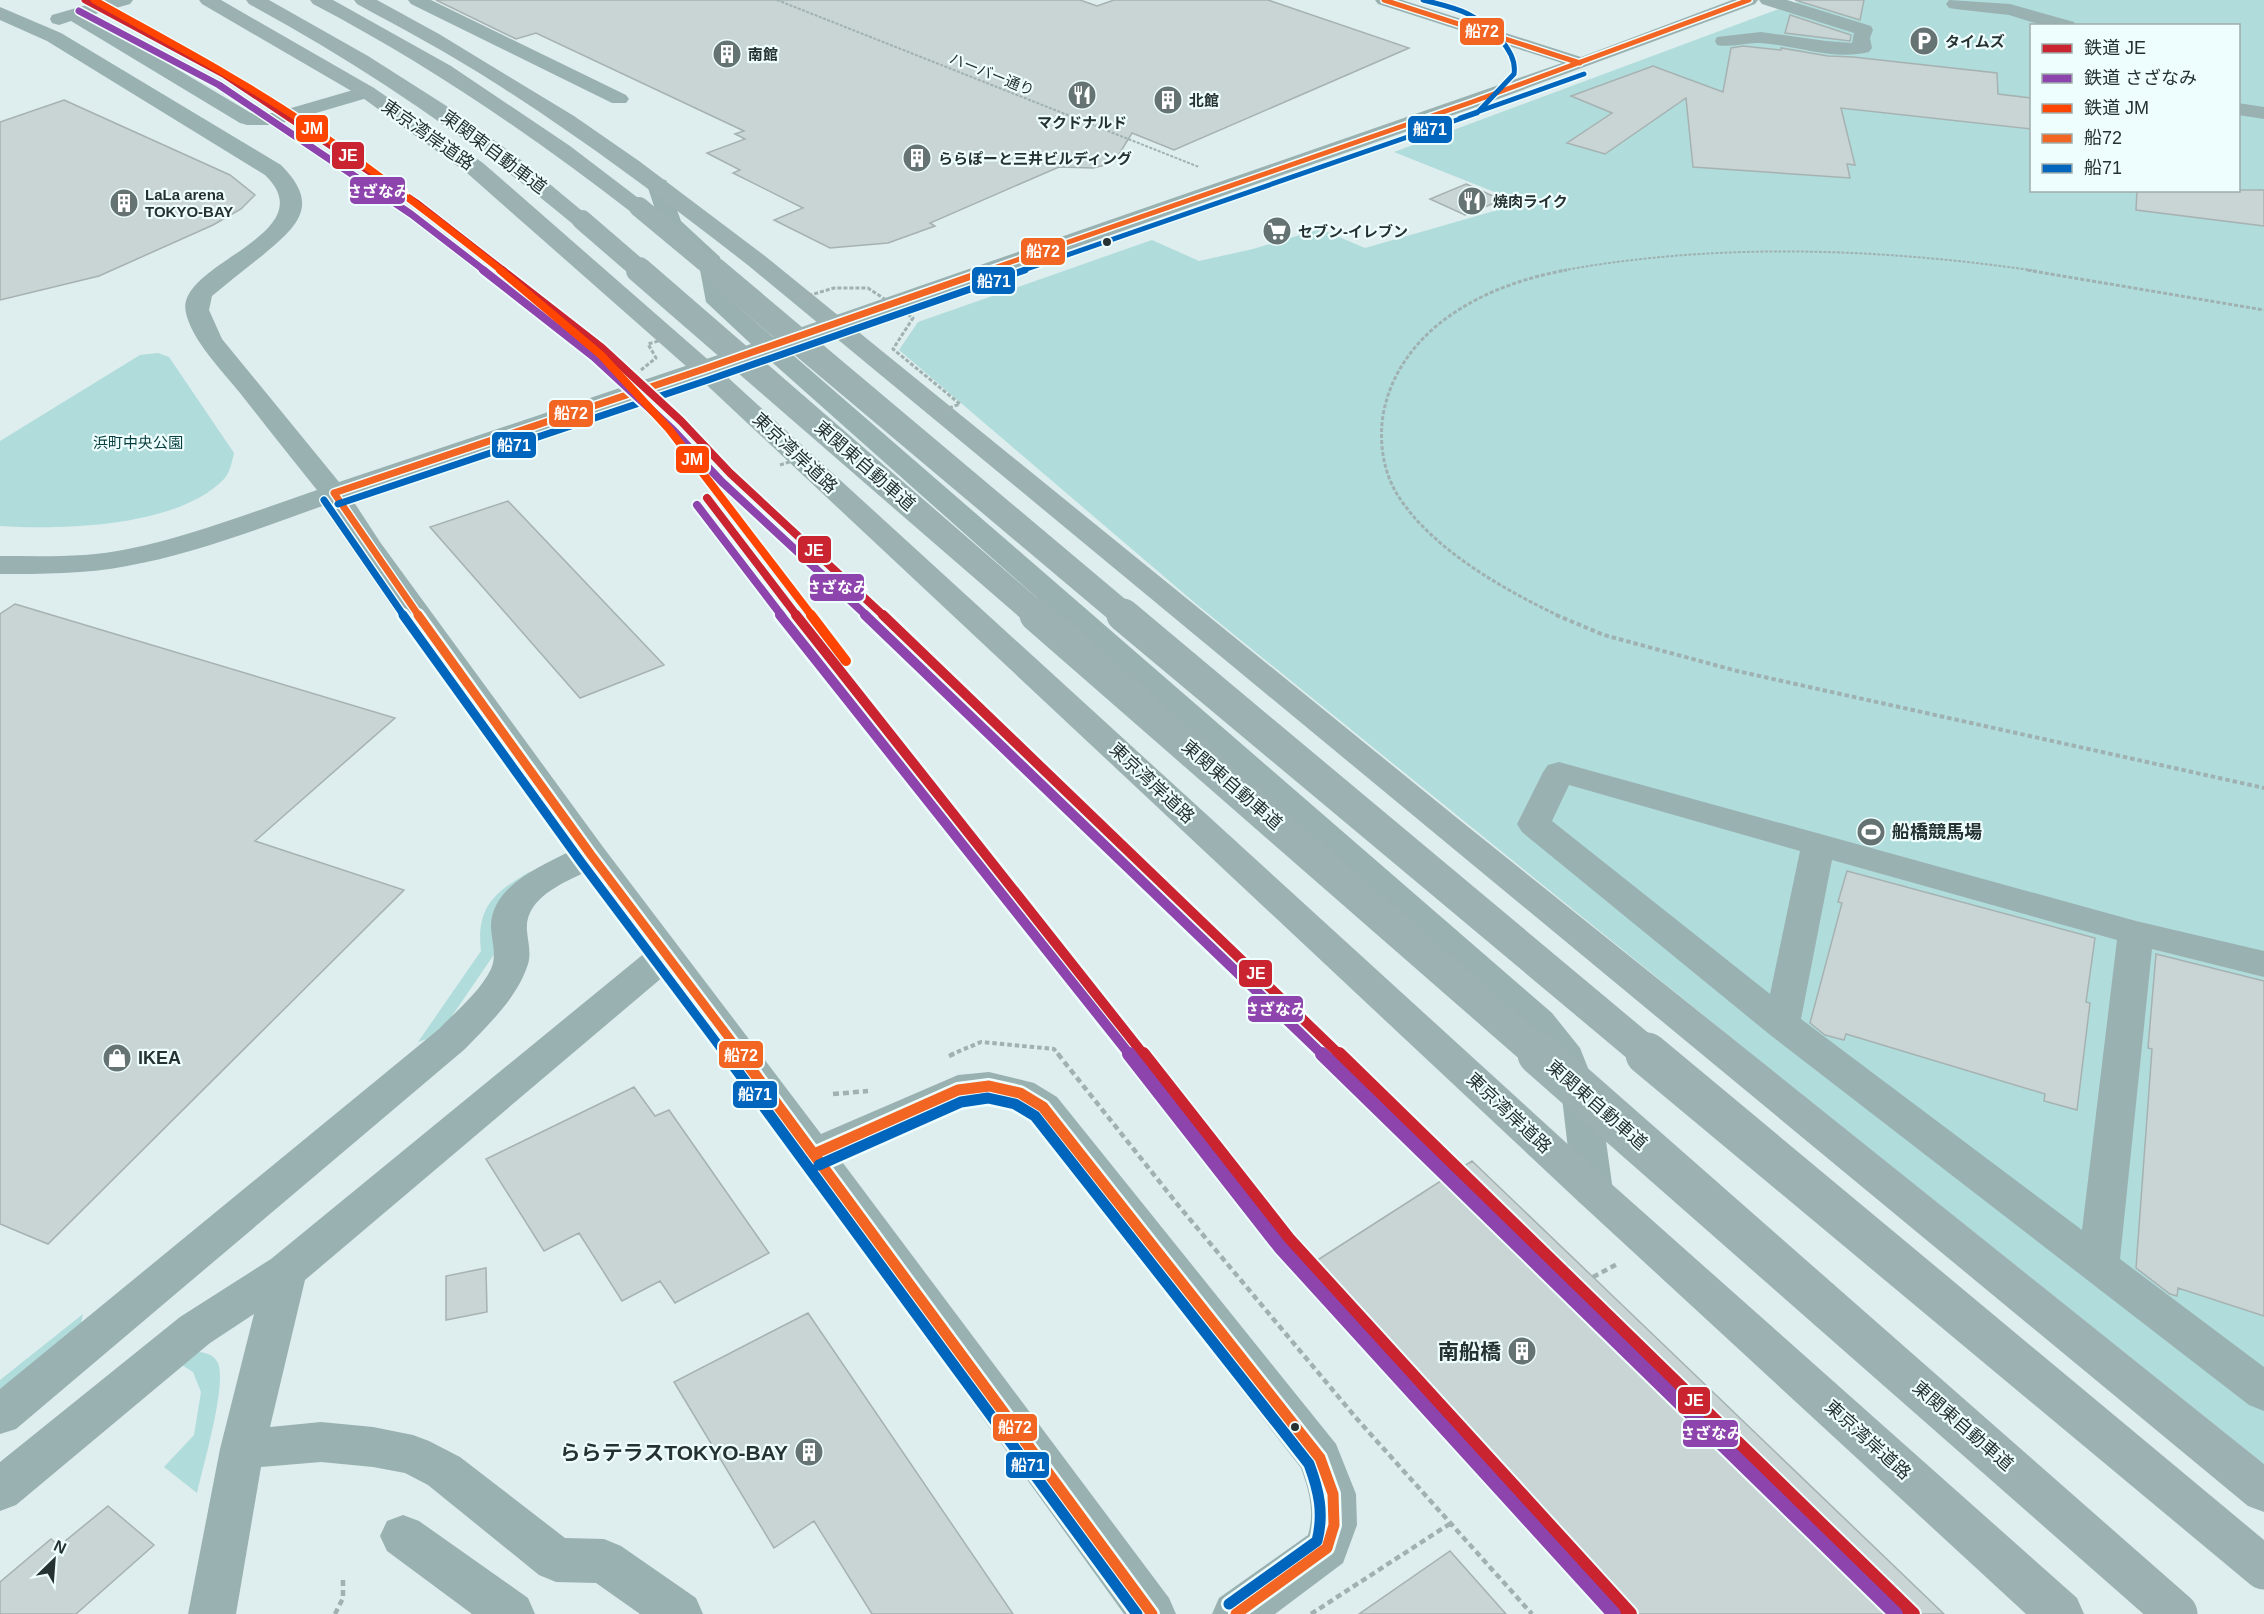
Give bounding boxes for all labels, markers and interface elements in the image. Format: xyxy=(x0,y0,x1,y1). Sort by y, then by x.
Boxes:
line badge: 船72 xyxy=(1459,17,1505,46)
text: 船72 xyxy=(1465,23,1499,40)
legend xyxy=(2030,24,2240,192)
parking icon: タイムズ xyxy=(1908,25,1940,57)
place label: タイムズ xyxy=(1945,33,2005,50)
building icon: 南館 xyxy=(711,38,743,70)
text: 鉄道 JE xyxy=(2084,38,2146,58)
place label: 南館 xyxy=(748,46,778,63)
street label: ハーバー通り xyxy=(947,49,1037,99)
text: 鉄道 さざなみ xyxy=(2084,68,2197,88)
restaurant icon: マクドナルド xyxy=(1066,79,1098,111)
building icon: 北館 xyxy=(1152,84,1184,116)
place label: 北館 xyxy=(1189,92,1219,109)
street label: 東京湾岸道路 xyxy=(378,96,478,174)
text: 鉄道 JM xyxy=(2084,98,2149,118)
street label: 東関東自動車道 xyxy=(438,106,550,198)
line badge: JM xyxy=(295,114,329,143)
place label: マクドナルド xyxy=(1037,114,1127,131)
line badge: 船71 xyxy=(1407,115,1453,144)
text: JM xyxy=(301,120,323,137)
text: 船71 xyxy=(1413,121,1447,138)
text: 船72 xyxy=(2084,128,2122,148)
line badge: JE xyxy=(331,141,365,170)
building icon: ららぽーと三井ビルディング xyxy=(901,142,933,174)
text: JE xyxy=(338,147,358,164)
place label: ららぽーと三井ビルディング xyxy=(938,150,1132,167)
text: 船71 xyxy=(2084,158,2122,178)
line badge: さざなみ xyxy=(349,176,406,205)
text: さざなみ xyxy=(346,183,410,200)
restaurant icon: 焼肉ライク xyxy=(1456,185,1488,217)
place label: LaLa arena TOKYO-BAY xyxy=(145,186,233,220)
building icon: LaLa arena TOKYO-BAY xyxy=(108,187,140,219)
place label: 焼肉ライク xyxy=(1493,193,1568,210)
supermarket icon: セブン-イレブン xyxy=(1261,215,1293,247)
place label: セブン-イレブン xyxy=(1298,223,1408,240)
unlabelled marker xyxy=(1101,236,1113,248)
line badge: 船72 xyxy=(1020,237,1066,266)
text: 船72 xyxy=(1026,243,1060,260)
line badge: 船71 xyxy=(971,266,1016,295)
text: 船71 xyxy=(977,273,1011,290)
line badge: 船72 xyxy=(548,399,594,428)
text: 船72 xyxy=(554,405,588,422)
street label: 東京湾岸道路 xyxy=(749,409,841,497)
street label: 東関東自動車道 xyxy=(811,417,919,515)
line badge: 船71 xyxy=(491,431,537,459)
park label: 浜町中央公園 xyxy=(93,434,183,451)
text: 船71 xyxy=(497,437,531,454)
line badge: JM xyxy=(675,445,710,474)
text: JM xyxy=(681,451,703,468)
line badge: JE xyxy=(797,535,832,564)
text: JE xyxy=(804,542,824,559)
line badge: さざなみ xyxy=(809,573,865,602)
text: さざなみ xyxy=(805,579,869,596)
street label: 東関東自動車道 xyxy=(1178,736,1286,834)
street label: 東京湾岸道路 xyxy=(1106,739,1198,827)
sports icon: 船橋競馬場 xyxy=(1855,816,1887,848)
place label: 船橋競馬場 xyxy=(1892,822,1982,842)
line badge: JE xyxy=(1238,959,1273,988)
text: JE xyxy=(1246,965,1266,982)
line badge: さざなみ xyxy=(1247,995,1304,1023)
text: さざなみ xyxy=(1243,1001,1307,1018)
line badge: 船72 xyxy=(718,1040,764,1069)
shop icon: IKEA xyxy=(101,1042,133,1074)
text: 船72 xyxy=(724,1047,758,1064)
place label: IKEA xyxy=(138,1048,181,1068)
street label: 東関東自動車道 xyxy=(1543,1056,1651,1154)
street label: 東京湾岸道路 xyxy=(1463,1069,1555,1157)
line badge: 船71 xyxy=(732,1080,778,1109)
text: 船71 xyxy=(738,1086,772,1103)
building icon: 南船橋 xyxy=(1506,1335,1538,1367)
place label: 南船橋 xyxy=(1438,1340,1501,1363)
street label: 東関東自動車道 xyxy=(1909,1377,2017,1475)
line badge: JE xyxy=(1677,1386,1711,1415)
text: JE xyxy=(1684,1392,1704,1409)
street label: 東京湾岸道路 xyxy=(1821,1396,1915,1484)
line badge: 船72 xyxy=(992,1413,1038,1442)
text: 船72 xyxy=(998,1419,1032,1436)
line badge: さざなみ xyxy=(1682,1419,1739,1448)
unlabelled marker xyxy=(1289,1421,1301,1433)
text: さざなみ xyxy=(1679,1425,1743,1442)
building icon: ららテラスTOKYO-BAY xyxy=(793,1436,825,1468)
place label: ららテラスTOKYO-BAY xyxy=(560,1441,788,1464)
line badge: 船71 xyxy=(1005,1451,1050,1479)
text: 船71 xyxy=(1011,1457,1045,1474)
north arrow xyxy=(24,1530,84,1590)
text: N xyxy=(51,1537,69,1557)

